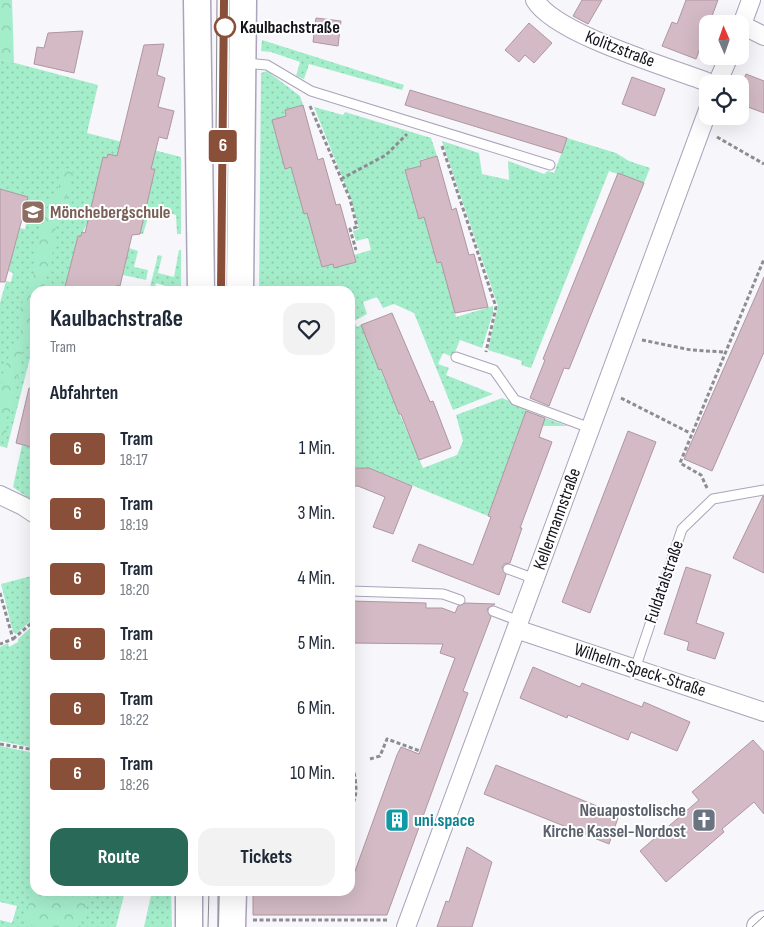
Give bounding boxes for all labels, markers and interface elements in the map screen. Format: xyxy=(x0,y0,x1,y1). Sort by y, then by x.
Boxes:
north arrow xyxy=(699,15,749,65)
map controls xyxy=(699,15,749,125)
marker: Kaulbachstraße xyxy=(214,16,236,38)
place label: Kaulbachstraße xyxy=(240,17,340,38)
street label: Kolitzstraße xyxy=(582,26,658,72)
button: locate xyxy=(699,75,749,125)
line badge: 6 xyxy=(207,130,239,162)
text: 6 xyxy=(219,135,227,156)
school or university icon: Mönchebergschule xyxy=(20,199,46,225)
place label: Mönchebergschule xyxy=(50,202,170,223)
button: heart xyxy=(283,303,335,355)
text: Kaulbachstraße xyxy=(50,304,183,333)
text: Tram xyxy=(50,338,76,357)
text: Abfahrten xyxy=(50,382,118,405)
text: Tram xyxy=(120,428,153,451)
text: 1 Min. xyxy=(299,437,335,460)
text: 6 xyxy=(73,438,82,459)
text: 18:17 xyxy=(120,451,148,470)
street label: Kellermannstraße xyxy=(529,465,585,573)
text: Tram xyxy=(120,493,153,516)
text: 3 Min. xyxy=(297,502,335,525)
text: 6 xyxy=(73,503,82,524)
text: 18:19 xyxy=(120,516,148,535)
street label: Fuldatalstraße xyxy=(640,538,688,626)
text: Tram xyxy=(120,558,153,581)
text: 4 Min. xyxy=(297,567,335,590)
text: 6 xyxy=(73,568,82,589)
text: 18:20 xyxy=(120,581,149,600)
text: Tram xyxy=(120,623,153,646)
text: 5 Min. xyxy=(298,632,335,655)
text: 6 xyxy=(73,633,82,654)
street label: Wilhelm-Speck-Straße xyxy=(571,639,709,701)
text: 18:21 xyxy=(120,646,148,665)
text: Tram xyxy=(120,688,153,711)
text: 6 Min. xyxy=(297,697,335,720)
text: 6 xyxy=(73,698,82,719)
text: 18:22 xyxy=(120,711,149,730)
text: Tram xyxy=(120,753,153,776)
text: 10 Min. xyxy=(290,762,335,785)
text: 6 xyxy=(73,763,82,784)
text: 18:26 xyxy=(120,776,149,795)
place label: Neuapostolische Kirche Kassel-Nordost xyxy=(543,800,686,842)
building icon: uni.space xyxy=(384,807,410,833)
church icon: Neuapostolische Kirche Kassel-Nordost xyxy=(691,807,717,833)
place label: uni.space xyxy=(414,810,475,831)
button: Route xyxy=(50,828,188,886)
button: Tickets xyxy=(198,828,335,886)

